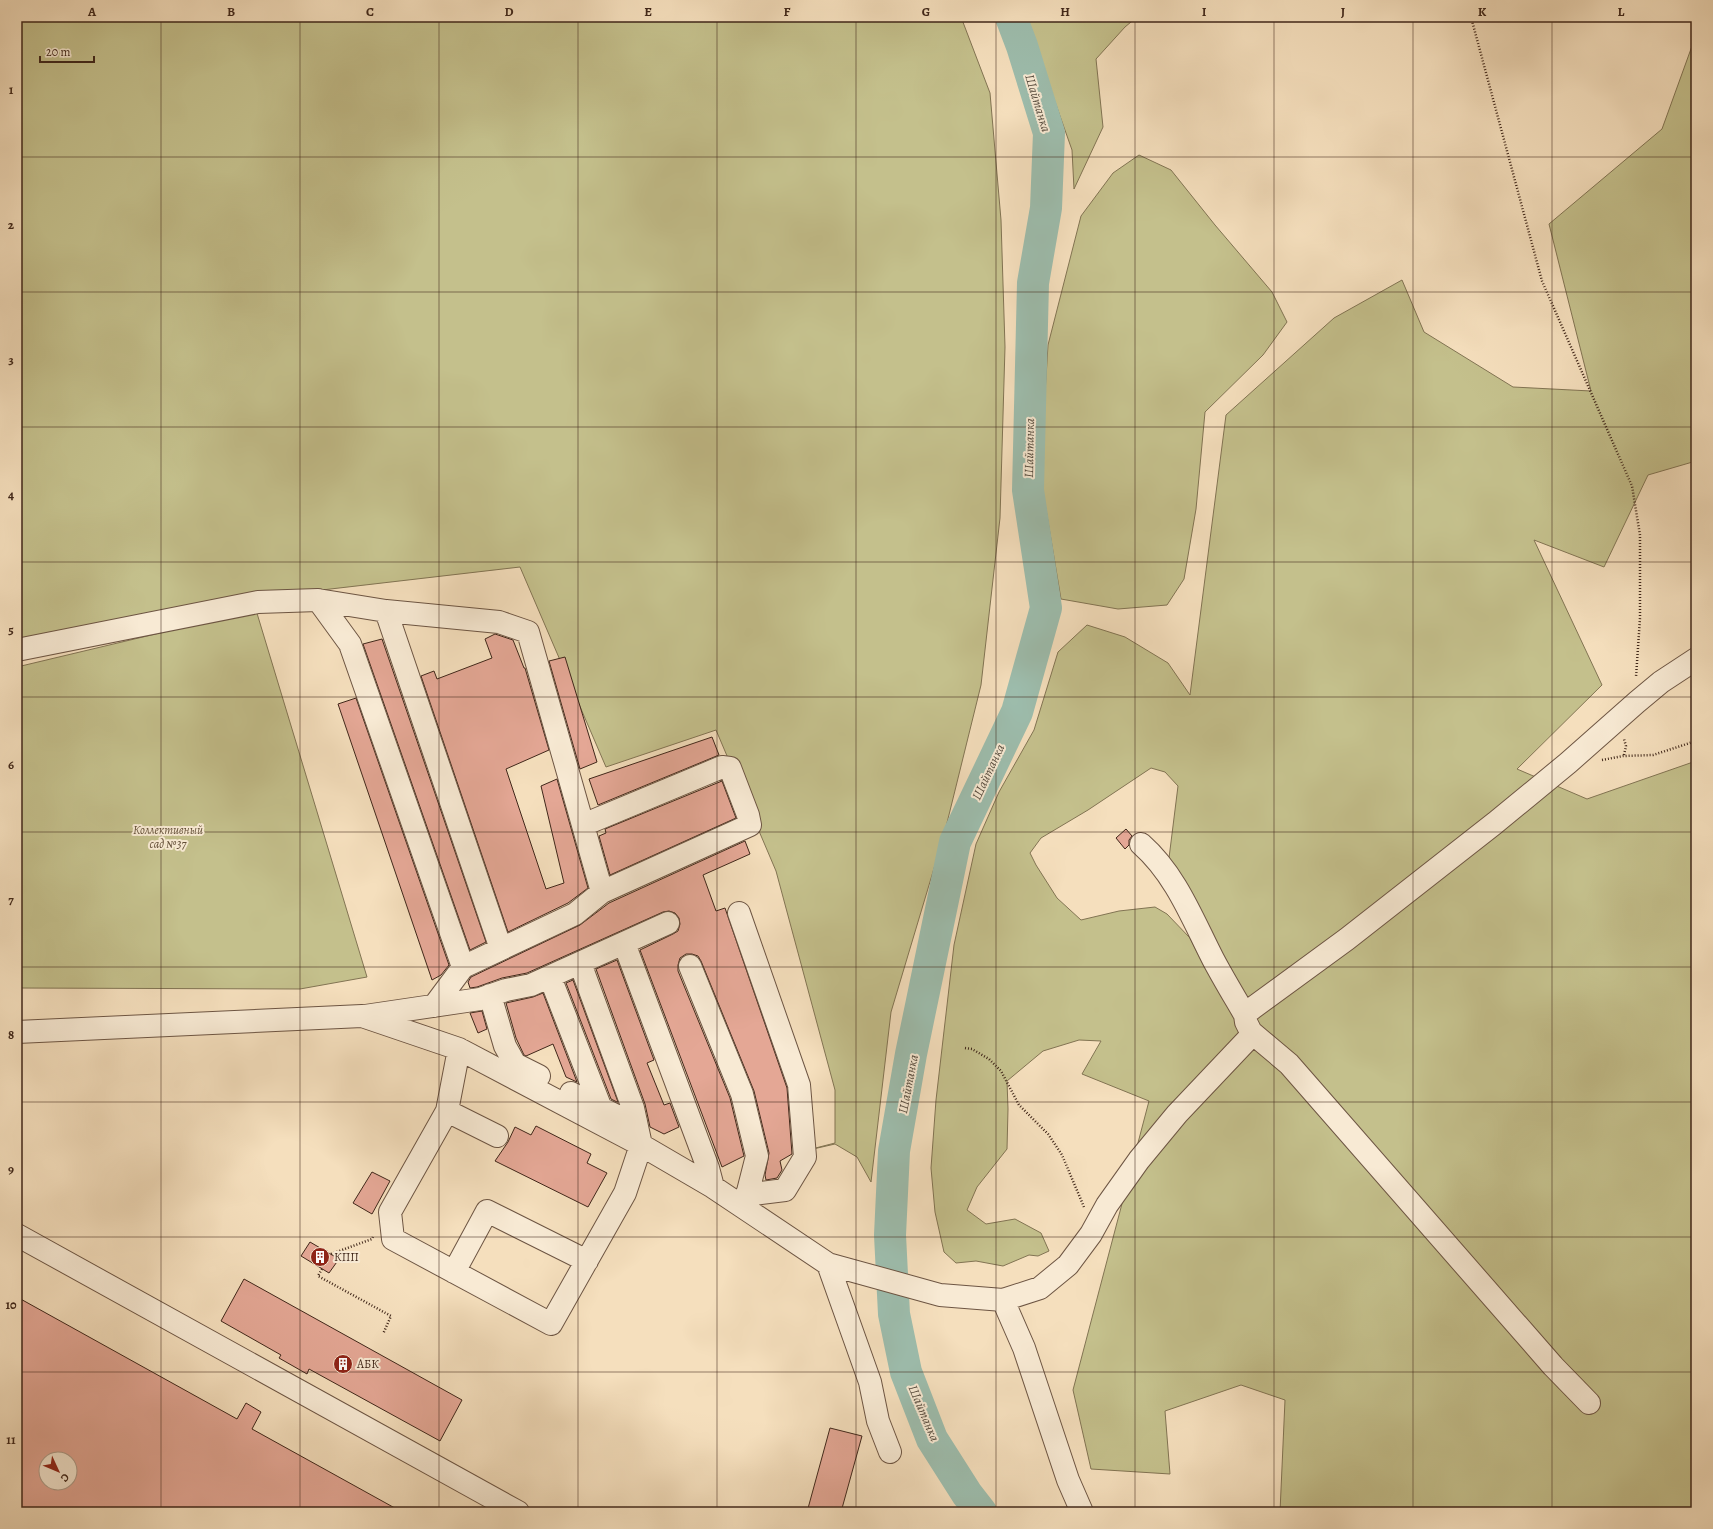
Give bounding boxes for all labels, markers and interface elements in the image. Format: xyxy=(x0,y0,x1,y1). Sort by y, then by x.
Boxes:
text: A xyxy=(87,3,97,20)
text: B xyxy=(227,3,235,20)
text: C xyxy=(366,3,374,20)
text: D xyxy=(504,3,514,20)
text: E xyxy=(644,3,652,20)
text: F xyxy=(784,3,791,20)
text: G xyxy=(922,3,930,20)
text: H xyxy=(1060,3,1070,20)
text: I xyxy=(1202,3,1207,20)
text: J xyxy=(1341,3,1345,20)
text: K xyxy=(1478,3,1487,20)
text: L xyxy=(1618,3,1625,20)
scale bar xyxy=(40,38,94,64)
text: 20 m xyxy=(46,44,70,60)
water label: Шайтанка xyxy=(1021,72,1055,134)
text: 1 xyxy=(9,81,14,98)
text: 2 xyxy=(8,216,15,233)
text: 3 xyxy=(8,351,14,368)
water label: Шайтанка xyxy=(1020,418,1038,478)
text: 4 xyxy=(8,486,14,503)
text: 5 xyxy=(8,621,14,638)
water label: Шайтанка xyxy=(968,741,1008,803)
text: 6 xyxy=(8,756,14,773)
park label: Коллективный сад №37 xyxy=(133,822,203,852)
text: 7 xyxy=(8,891,14,908)
text: 8 xyxy=(8,1026,14,1043)
water label: Шайтанка xyxy=(894,1053,922,1115)
text: 9 xyxy=(8,1161,14,1178)
building icon: КПП xyxy=(309,1246,331,1268)
place label: КПП xyxy=(334,1249,359,1265)
text: 10 xyxy=(5,1296,17,1313)
building icon: АБК xyxy=(332,1353,354,1375)
place label: АБК xyxy=(356,1356,379,1372)
water label: Шайтанка xyxy=(905,1382,943,1444)
text: 11 xyxy=(6,1431,16,1448)
north arrow xyxy=(38,1451,78,1491)
text: С xyxy=(57,1470,73,1485)

